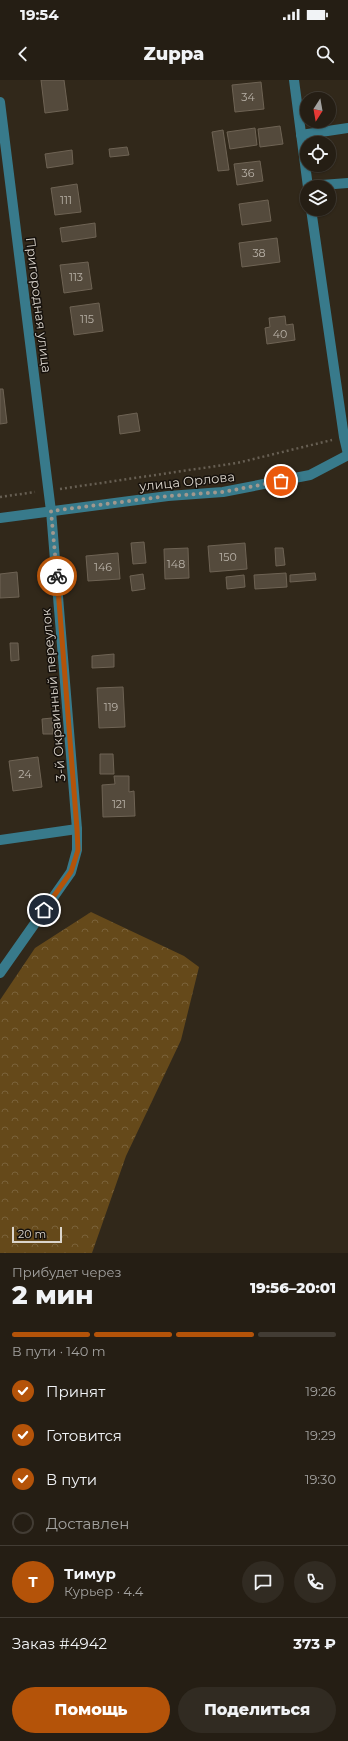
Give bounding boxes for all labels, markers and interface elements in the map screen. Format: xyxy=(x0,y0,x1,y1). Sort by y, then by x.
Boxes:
text: 19:54 xyxy=(20,5,59,24)
icon: back xyxy=(12,43,34,65)
text: Zuppa xyxy=(144,43,204,65)
icon: search xyxy=(314,43,336,65)
house number: 34 xyxy=(241,90,255,104)
north arrow xyxy=(300,92,336,128)
map controls xyxy=(300,92,336,216)
button: locate xyxy=(300,136,336,172)
house number: 36 xyxy=(242,166,255,180)
button: layers xyxy=(300,180,336,216)
house number: 111 xyxy=(60,193,72,207)
street label: Пригородная улица xyxy=(23,236,55,374)
house number: 38 xyxy=(252,246,266,260)
house number: 113 xyxy=(69,270,83,284)
house number: 115 xyxy=(80,312,94,326)
house number: 40 xyxy=(273,327,287,341)
pin xyxy=(264,464,298,498)
street label: улица Орлова xyxy=(137,468,236,494)
icon: bag xyxy=(270,470,292,492)
house number: 150 xyxy=(219,550,237,564)
courier xyxy=(37,556,77,596)
house number: 148 xyxy=(167,557,185,571)
house number: 146 xyxy=(94,560,112,574)
icon: bike xyxy=(46,565,68,587)
street label: 3-й Окраинный переулок xyxy=(37,607,69,782)
house number: 119 xyxy=(104,700,119,714)
house number: 24 xyxy=(18,767,32,781)
house number: 121 xyxy=(112,797,126,811)
pin xyxy=(27,893,61,927)
icon: home xyxy=(33,899,55,921)
scale bar xyxy=(12,1225,62,1244)
text: 20 m xyxy=(18,1227,46,1241)
text: Прибудет через xyxy=(12,1264,121,1280)
text: 19:56–20:01 xyxy=(250,1278,336,1297)
text: 2 мин xyxy=(12,1279,94,1311)
text: В пути · 140 m xyxy=(12,1343,105,1359)
icon: check xyxy=(12,1380,34,1402)
text: Принят xyxy=(46,1382,105,1401)
text: 19:26 xyxy=(305,1383,336,1399)
icon: check xyxy=(12,1424,34,1446)
text: Готовится xyxy=(46,1426,122,1445)
text: 19:29 xyxy=(305,1427,336,1443)
icon: check xyxy=(12,1468,34,1490)
text: В пути xyxy=(46,1470,97,1489)
text: 19:30 xyxy=(305,1471,336,1487)
text: Доставлен xyxy=(46,1514,129,1533)
button: chat xyxy=(242,1561,284,1603)
button: phone xyxy=(294,1561,336,1603)
text: Тимур xyxy=(64,1564,116,1583)
text: Т xyxy=(28,1572,38,1591)
text: Курьер · 4.4 xyxy=(64,1583,143,1599)
text: Заказ #4942 xyxy=(12,1634,107,1653)
text: 373 ₽ xyxy=(293,1634,336,1653)
button: Помощь xyxy=(12,1687,170,1733)
button: Поделиться xyxy=(178,1687,336,1733)

